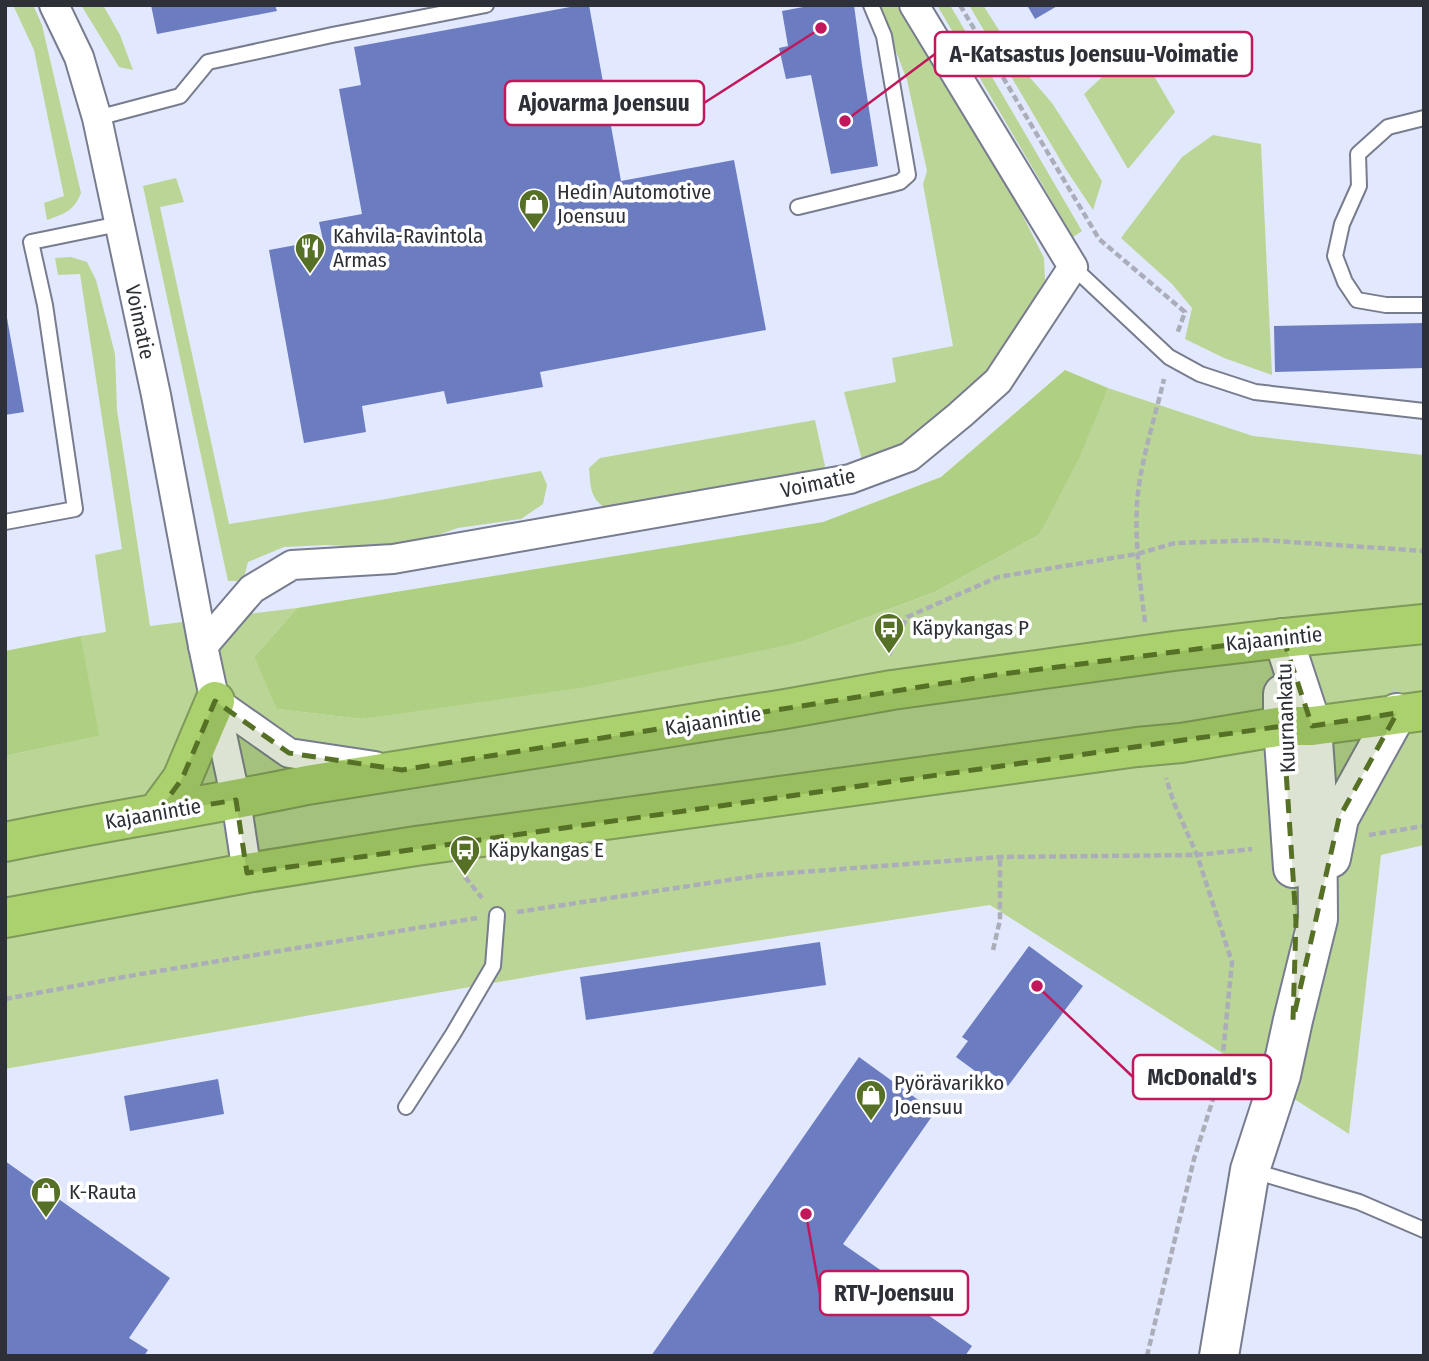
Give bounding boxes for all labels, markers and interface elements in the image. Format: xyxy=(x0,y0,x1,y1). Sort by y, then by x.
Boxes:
callout: A-Katsastus Joensuu-Voimatie xyxy=(935,32,1252,76)
text: A-Katsastus Joensuu-Voimatie xyxy=(949,40,1239,68)
callout: Ajovarma Joensuu xyxy=(505,81,704,125)
text: Ajovarma Joensuu xyxy=(517,89,690,117)
place label: Hedin Automotive Joensuu xyxy=(557,179,711,229)
shop icon: Hedin Automotive Joensuu xyxy=(517,187,551,231)
place label: Kahvila-Ravintola Armas xyxy=(333,223,483,273)
restaurant icon: Kahvila-Ravintola Armas xyxy=(293,231,327,275)
street label: Voimatie xyxy=(119,282,161,362)
street label: Voimatie xyxy=(778,462,858,504)
bus stop icon: Käpykangas P xyxy=(872,611,906,655)
place label: Käpykangas P xyxy=(912,615,1029,641)
street label: Kajaanintie xyxy=(1225,621,1323,657)
street label: Kuurnankatu xyxy=(1271,662,1301,774)
street label: Kajaanintie xyxy=(663,701,763,741)
street label: Kajaanintie xyxy=(103,793,203,835)
bus stop icon: Käpykangas E xyxy=(448,833,482,877)
place label: Käpykangas E xyxy=(488,837,604,863)
callout: McDonald's xyxy=(1133,1055,1271,1099)
text: McDonald's xyxy=(1147,1063,1257,1091)
place label: Pyörävarikko Joensuu xyxy=(894,1070,1004,1120)
shop icon: Pyörävarikko Joensuu xyxy=(854,1078,888,1122)
shop icon: K-Rauta xyxy=(29,1175,63,1219)
place label: K-Rauta xyxy=(69,1179,137,1205)
callout: RTV-Joensuu xyxy=(820,1271,968,1315)
text: RTV-Joensuu xyxy=(834,1279,954,1307)

